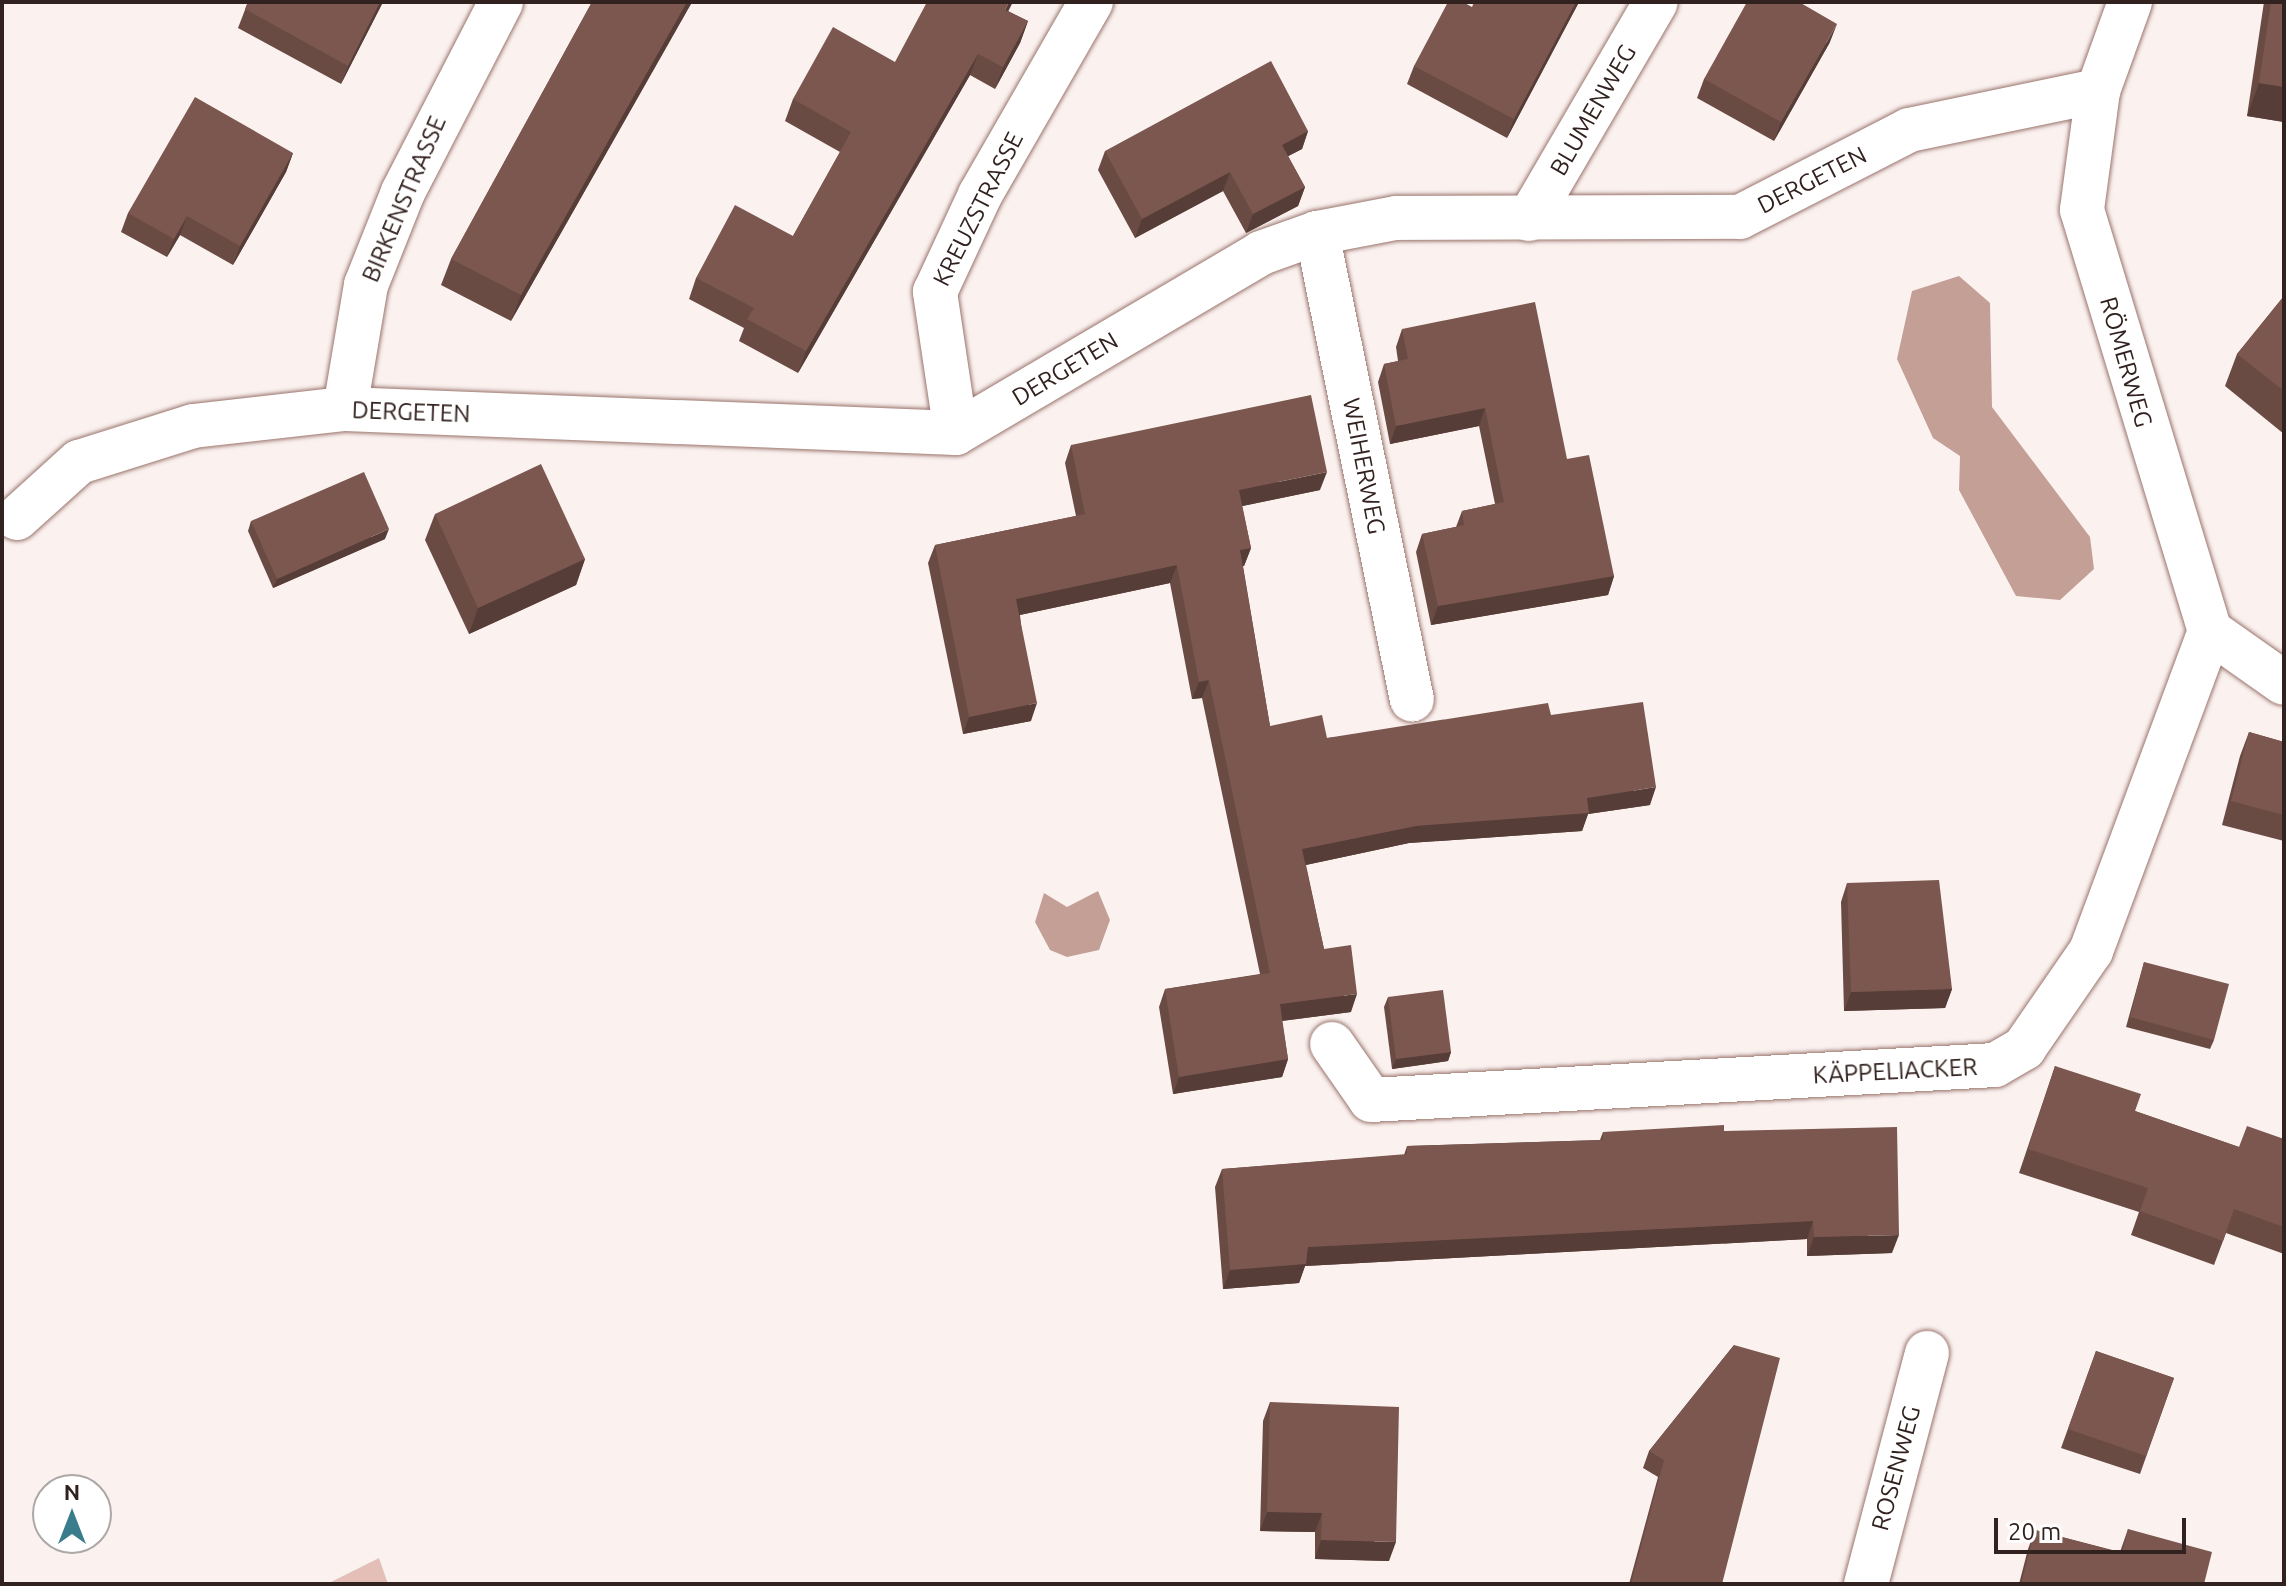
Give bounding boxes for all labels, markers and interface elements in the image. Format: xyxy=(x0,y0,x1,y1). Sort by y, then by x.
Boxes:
street label: BLUMENWEG xyxy=(1544,39,1642,181)
street label: BIRKENSTRASSE xyxy=(356,112,452,286)
street label: KREUZSTRASSE xyxy=(927,127,1029,291)
street label: DERGETEN xyxy=(1753,140,1871,220)
street label: RÖMERWEG xyxy=(2094,294,2158,430)
street label: DERGETEN xyxy=(1007,326,1123,412)
street label: WEIHERWEG xyxy=(1337,395,1391,537)
street label: DERGETEN xyxy=(351,396,471,428)
street label: KÄPPELIACKER xyxy=(1812,1052,1978,1090)
street label: ROSENWEG xyxy=(1866,1402,1926,1534)
north arrow xyxy=(32,1474,112,1554)
text: N xyxy=(64,1479,80,1504)
scale bar xyxy=(1998,1502,2190,1552)
text: 20 m xyxy=(2008,1518,2061,1545)

